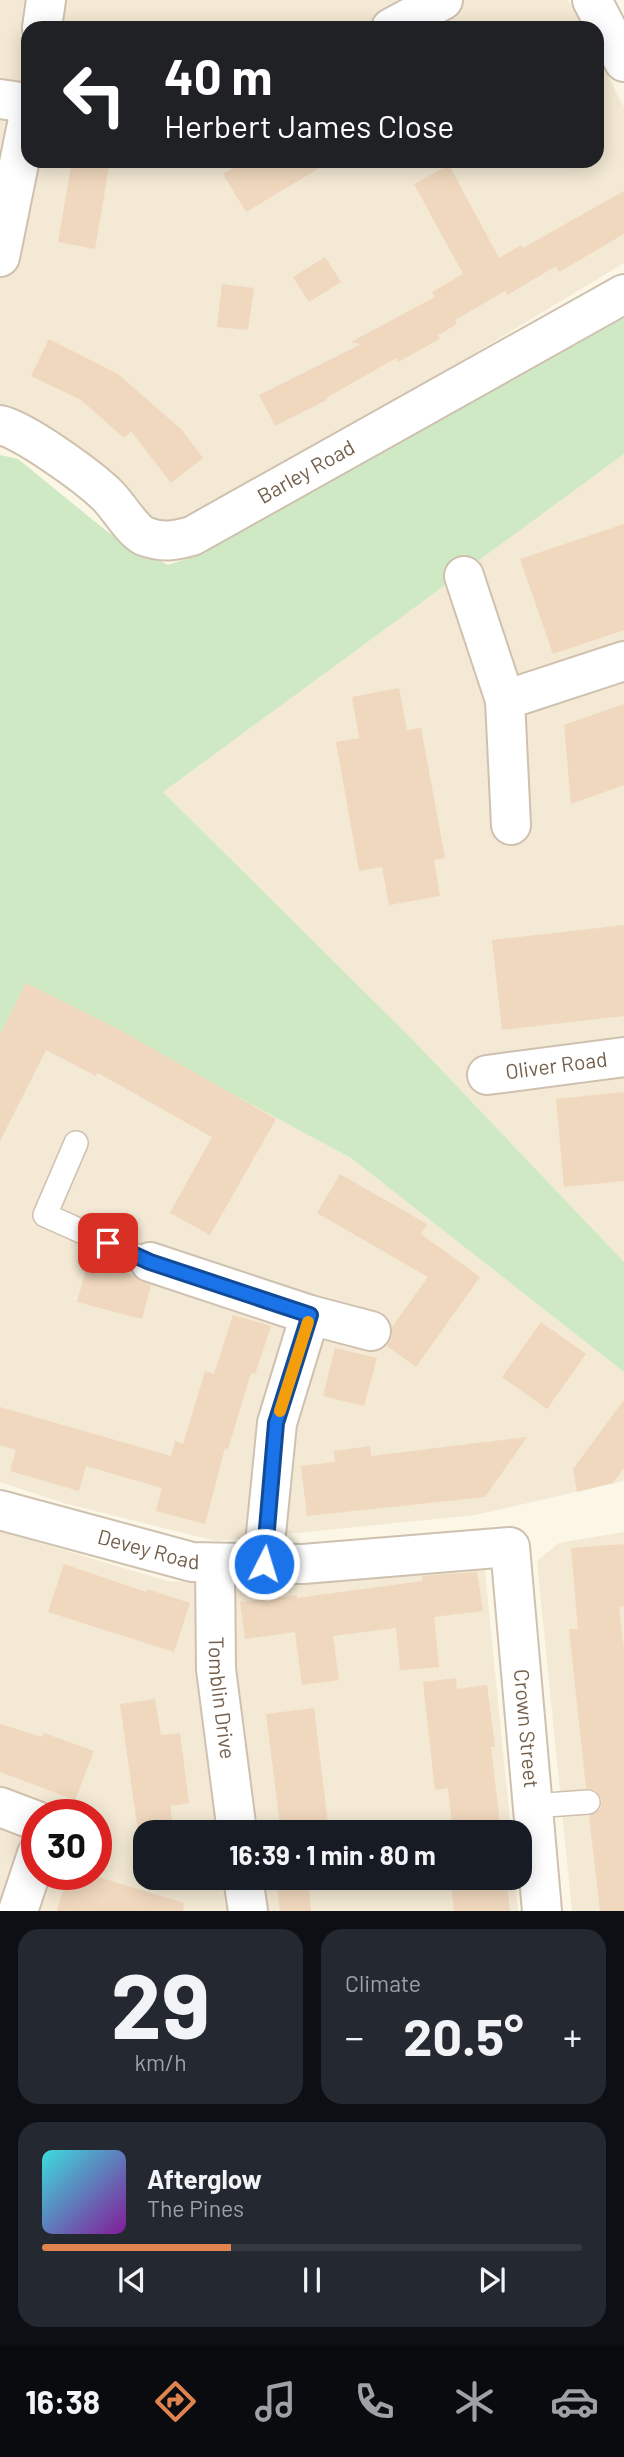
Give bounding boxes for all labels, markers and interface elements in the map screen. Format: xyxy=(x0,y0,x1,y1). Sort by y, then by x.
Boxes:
text: 40 m xyxy=(164,46,272,105)
icon: left xyxy=(49,49,140,140)
text: Herbert James Close xyxy=(164,106,454,144)
street label: Barley Road xyxy=(252,434,359,508)
street label: Oliver Road xyxy=(504,1045,609,1083)
pin xyxy=(78,1213,138,1273)
icon: arrive xyxy=(89,1224,127,1262)
street label: Devey Road xyxy=(95,1523,200,1573)
position arrow xyxy=(227,1527,301,1601)
street label: Tomblin Drive xyxy=(205,1636,241,1760)
street label: Crown Street xyxy=(510,1668,545,1789)
speed limit sign: 30 xyxy=(21,1799,112,1890)
text: 16:39 · 1 min · 80 m xyxy=(229,1839,436,1870)
text: 29 xyxy=(111,1948,210,2057)
text: Climate xyxy=(345,1969,421,1997)
text: 20.5° xyxy=(403,2004,524,2066)
text: − xyxy=(345,2013,364,2059)
text: + xyxy=(563,2013,582,2059)
text: km/h xyxy=(134,2048,187,2076)
text: Afterglow xyxy=(147,2163,262,2194)
text: The Pines xyxy=(147,2194,244,2222)
icon: previous xyxy=(113,2261,151,2299)
icon: pause xyxy=(293,2261,331,2299)
icon: next xyxy=(473,2261,511,2299)
icon: directions xyxy=(151,2377,200,2426)
icon: music xyxy=(251,2377,300,2426)
icon: phone xyxy=(350,2377,399,2426)
icon: climate xyxy=(450,2377,499,2426)
icon: car xyxy=(550,2377,599,2426)
text: 16:38 xyxy=(25,2382,100,2420)

